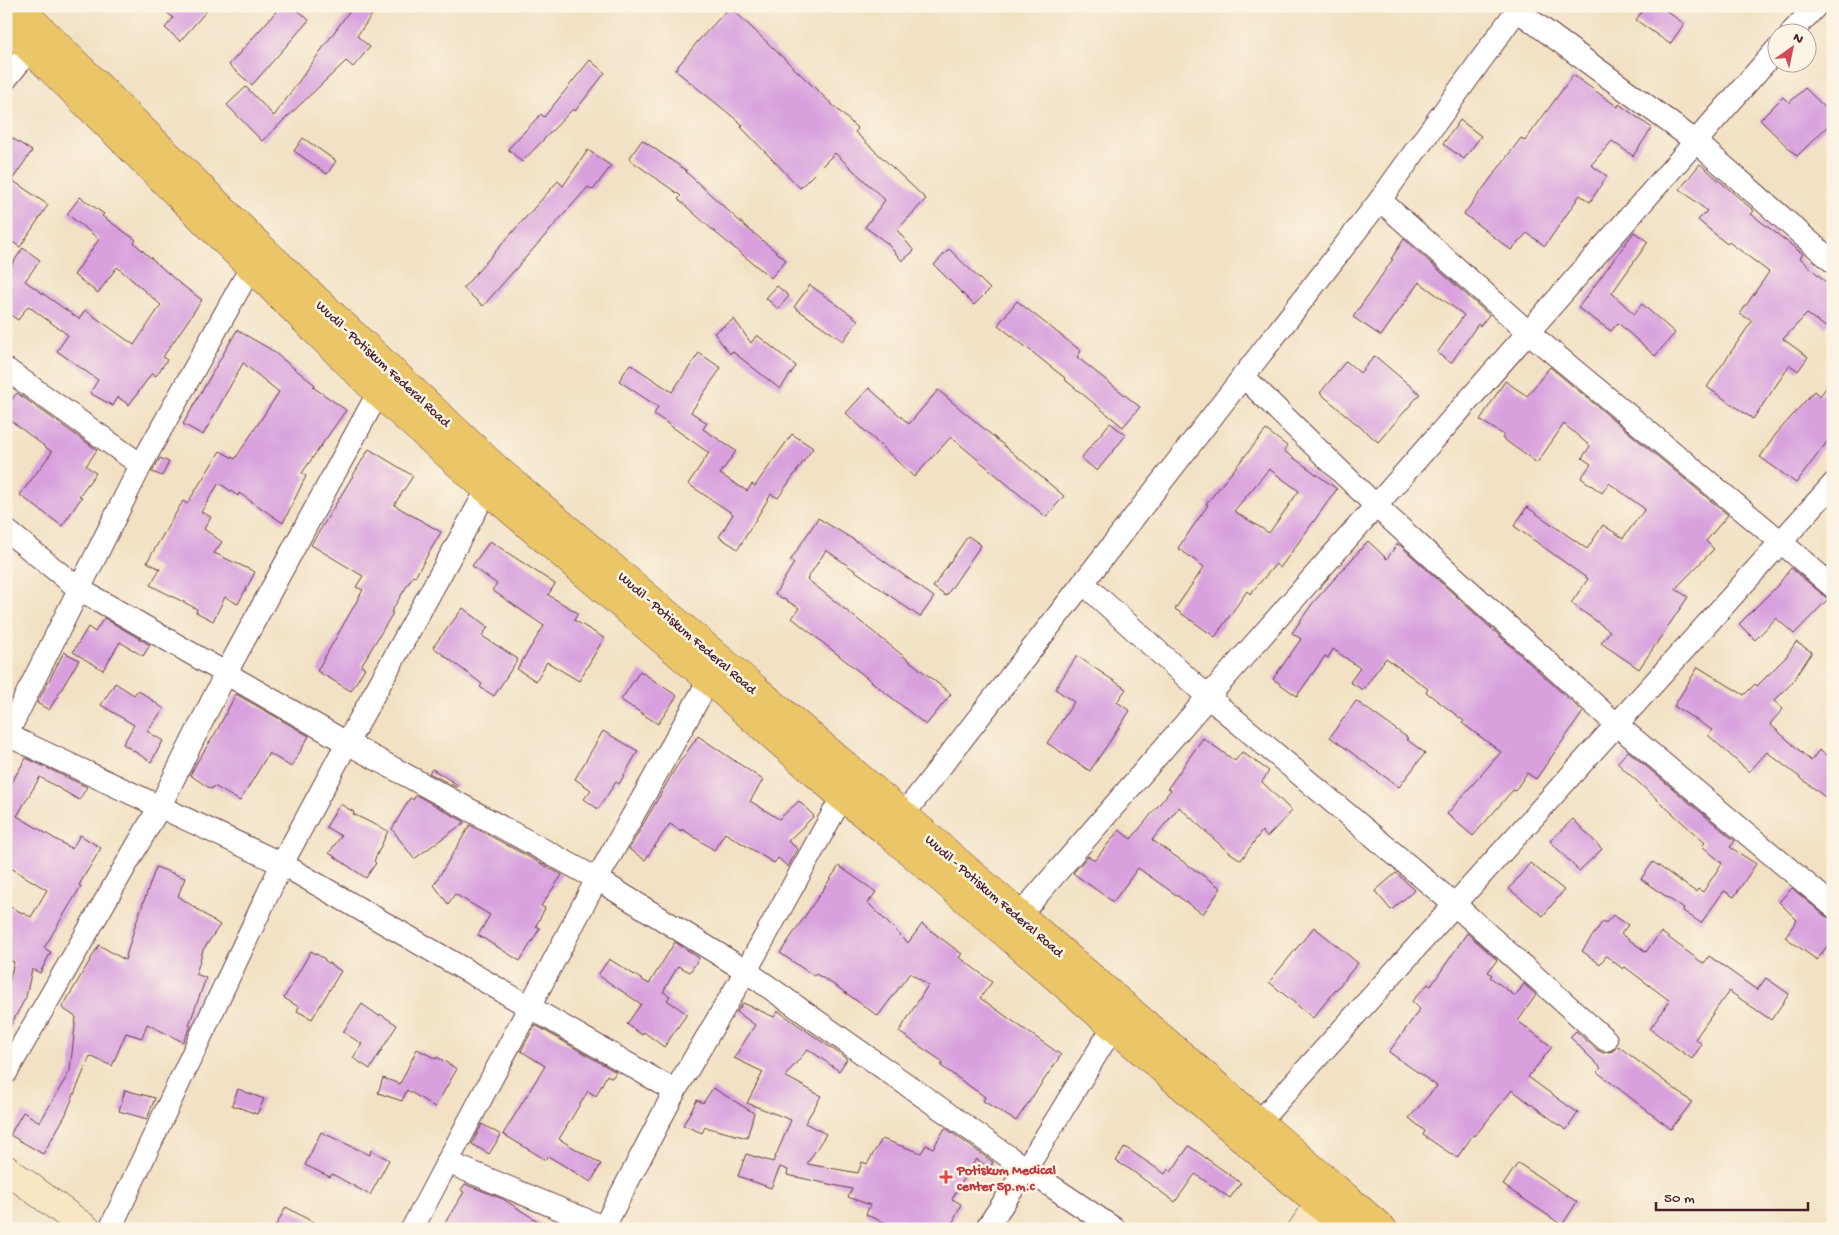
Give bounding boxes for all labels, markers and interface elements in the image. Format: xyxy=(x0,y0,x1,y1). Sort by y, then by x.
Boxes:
north arrow xyxy=(1766,22,1816,72)
text: N xyxy=(1789,30,1806,49)
street label: Wudil - Potiskum Federal Road xyxy=(311,298,455,433)
street label: Wudil - Potiskum Federal Road xyxy=(613,569,761,700)
street label: Wudil - Potiskum Federal Road xyxy=(920,832,1068,963)
place label: Potiskum Medical center 5p.m.c xyxy=(956,1163,1056,1196)
marker: Potiskum Medical center 5p.m.c xyxy=(939,1170,953,1184)
scale bar xyxy=(1656,1180,1809,1212)
text: 50 m xyxy=(1664,1190,1695,1208)

